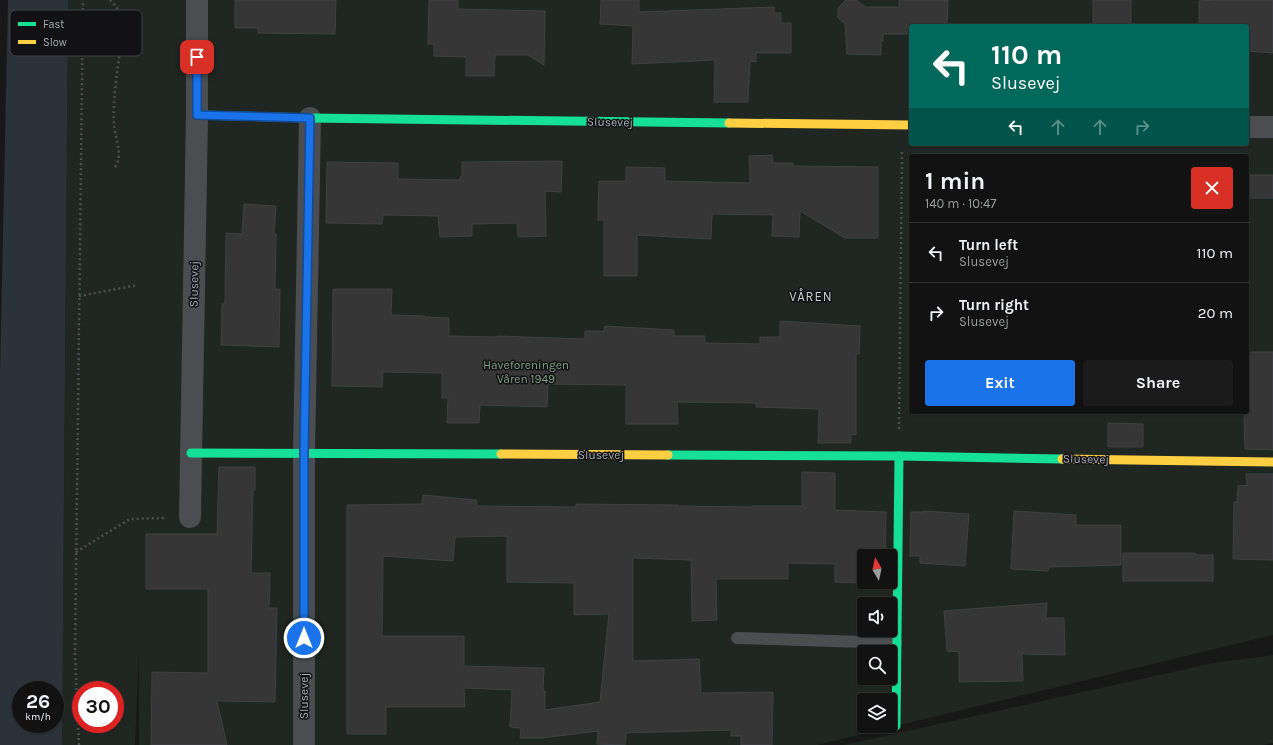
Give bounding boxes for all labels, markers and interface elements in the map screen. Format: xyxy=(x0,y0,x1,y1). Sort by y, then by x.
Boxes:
legend xyxy=(10,10,142,56)
text: Fast xyxy=(43,18,64,31)
text: Slow xyxy=(43,36,67,49)
text: 110 m xyxy=(991,38,1062,71)
pin xyxy=(180,40,214,74)
icon: left xyxy=(925,40,977,92)
icon: arrive xyxy=(186,46,208,68)
text: Slusevej xyxy=(991,72,1060,94)
street label: Slusevej xyxy=(587,115,633,129)
icon: left xyxy=(1005,116,1027,138)
icon: ahead xyxy=(1047,116,1069,138)
icon: ahead xyxy=(1089,116,1111,138)
icon: right xyxy=(1131,116,1153,138)
text: 1 min xyxy=(925,167,985,195)
button: close xyxy=(1191,167,1233,209)
text: 140 m · 10:47 xyxy=(925,196,996,211)
text: Turn left xyxy=(959,236,1018,254)
icon: left xyxy=(925,242,947,264)
text: 110 m xyxy=(1197,244,1233,262)
text: Slusevej xyxy=(959,254,1009,269)
street label: Slusevej xyxy=(187,261,201,307)
district label: VÅREN xyxy=(789,288,833,304)
text: Turn right xyxy=(959,296,1029,314)
icon: right xyxy=(925,302,947,324)
text: 20 m xyxy=(1198,304,1233,322)
text: Slusevej xyxy=(959,314,1009,329)
park label: Haveforeningen Våren 1949 xyxy=(483,358,569,386)
button: Exit xyxy=(925,360,1075,406)
button: Share xyxy=(1083,360,1233,406)
street label: Slusevej xyxy=(578,448,624,462)
street label: Slusevej xyxy=(1063,452,1109,466)
north arrow xyxy=(857,549,897,589)
map controls xyxy=(857,549,897,733)
button: sound xyxy=(857,597,897,637)
position arrow xyxy=(283,617,325,659)
button: search xyxy=(857,645,897,685)
street label: Slusevej xyxy=(297,673,311,719)
speed limit sign: 30 xyxy=(72,681,124,733)
text: 26 xyxy=(26,690,50,713)
button: layers xyxy=(857,693,897,733)
text: km/h xyxy=(25,711,51,723)

